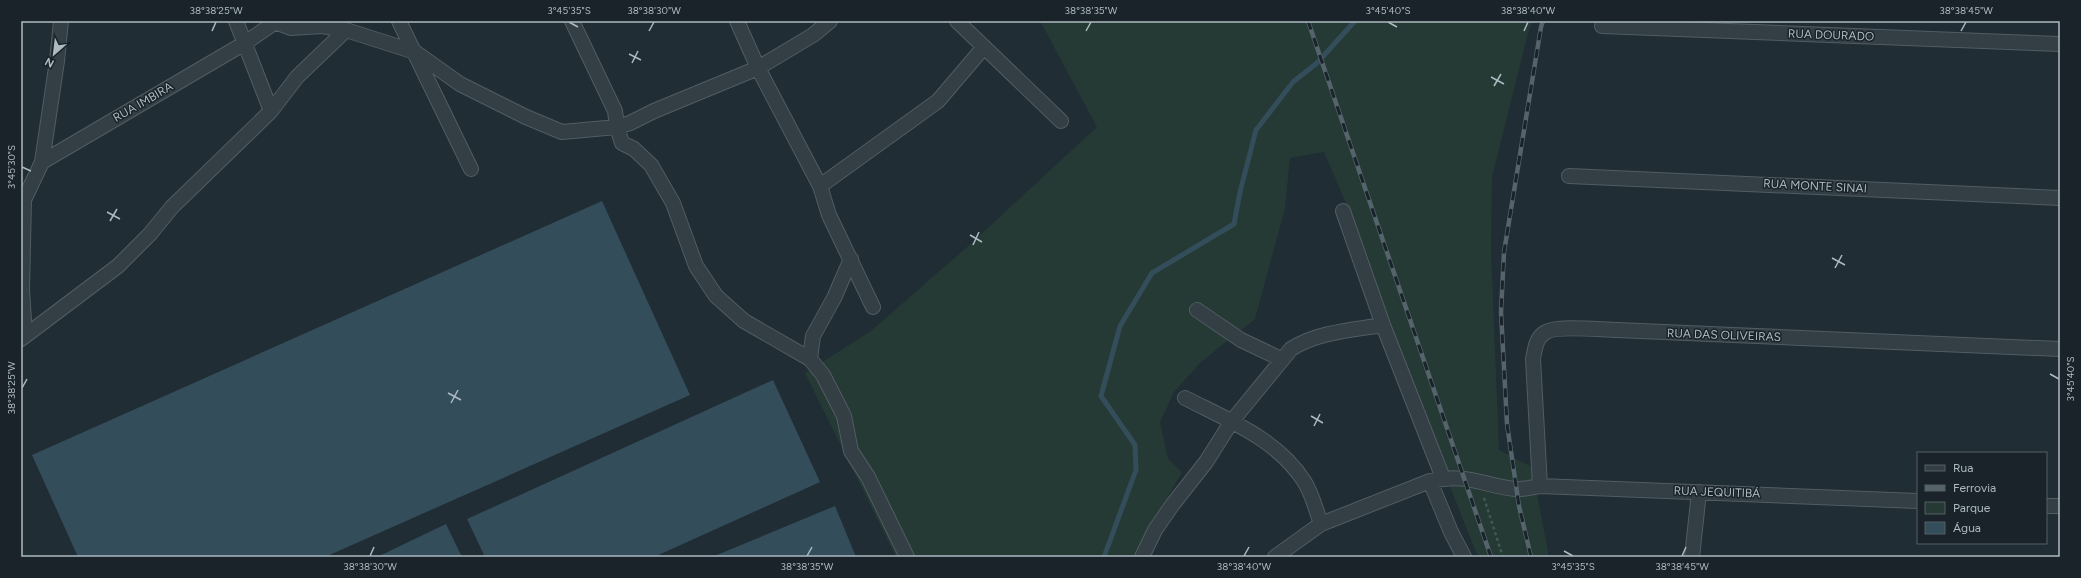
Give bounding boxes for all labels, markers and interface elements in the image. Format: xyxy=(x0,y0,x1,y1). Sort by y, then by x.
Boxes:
text: 38°38'25"W xyxy=(190,4,243,17)
text: 3°45'35"S xyxy=(547,4,591,17)
text: 38°38'30"W xyxy=(627,4,681,17)
text: 38°38'35"W xyxy=(1065,4,1118,17)
text: 3°45'40"S xyxy=(1365,4,1411,17)
text: 38°38'40"W xyxy=(1501,4,1556,17)
text: 38°38'45"W xyxy=(1939,4,1993,17)
street label: RUA DOURADO xyxy=(1788,26,1874,44)
north arrow xyxy=(34,34,74,74)
text: N xyxy=(43,55,56,70)
street label: RUA IMBIRA xyxy=(111,79,175,125)
text: 3°45'30"S xyxy=(5,145,18,189)
street label: RUA MONTE SINAI xyxy=(1763,176,1867,196)
street label: RUA DAS OLIVEIRAS xyxy=(1667,326,1781,344)
text: 3°45'40"S xyxy=(2064,356,2077,402)
text: 38°38'25"W xyxy=(5,361,18,415)
legend xyxy=(1917,452,2047,544)
text: Rua xyxy=(1953,461,1973,475)
text: Ferrovia xyxy=(1953,481,1996,495)
street label: RUA JEQUITIBÁ xyxy=(1673,483,1761,501)
text: Parque xyxy=(1953,501,1991,515)
text: Água xyxy=(1953,521,1981,535)
text: 38°38'30"W xyxy=(343,560,397,573)
text: 38°38'35"W xyxy=(781,560,834,573)
text: 38°38'40"W xyxy=(1217,560,1272,573)
text: 3°45'35"S xyxy=(1551,560,1595,573)
text: 38°38'45"W xyxy=(1655,560,1709,573)

